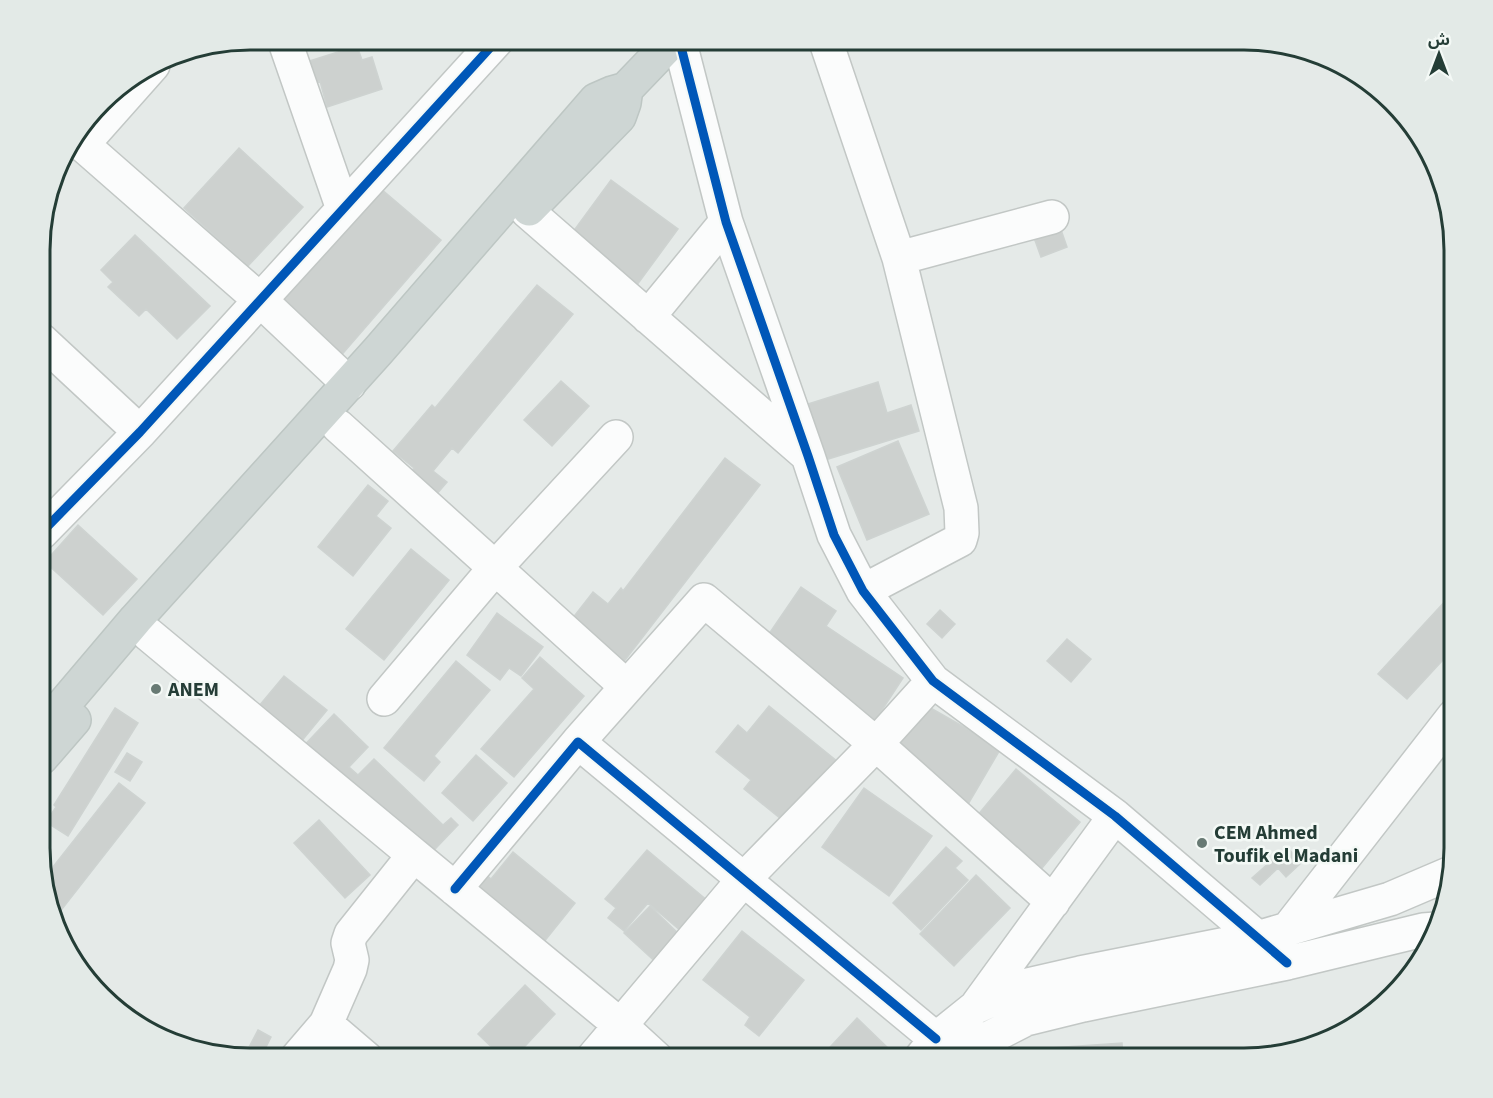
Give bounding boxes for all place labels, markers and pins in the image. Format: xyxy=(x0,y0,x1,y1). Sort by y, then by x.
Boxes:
place label: ANEM xyxy=(167,676,219,704)
marker: ANEM xyxy=(149,682,163,696)
place label: CEM Ahmed Toufik el Madani xyxy=(1214,819,1358,870)
marker: CEM Ahmed Toufik el Madani xyxy=(1195,836,1209,850)

